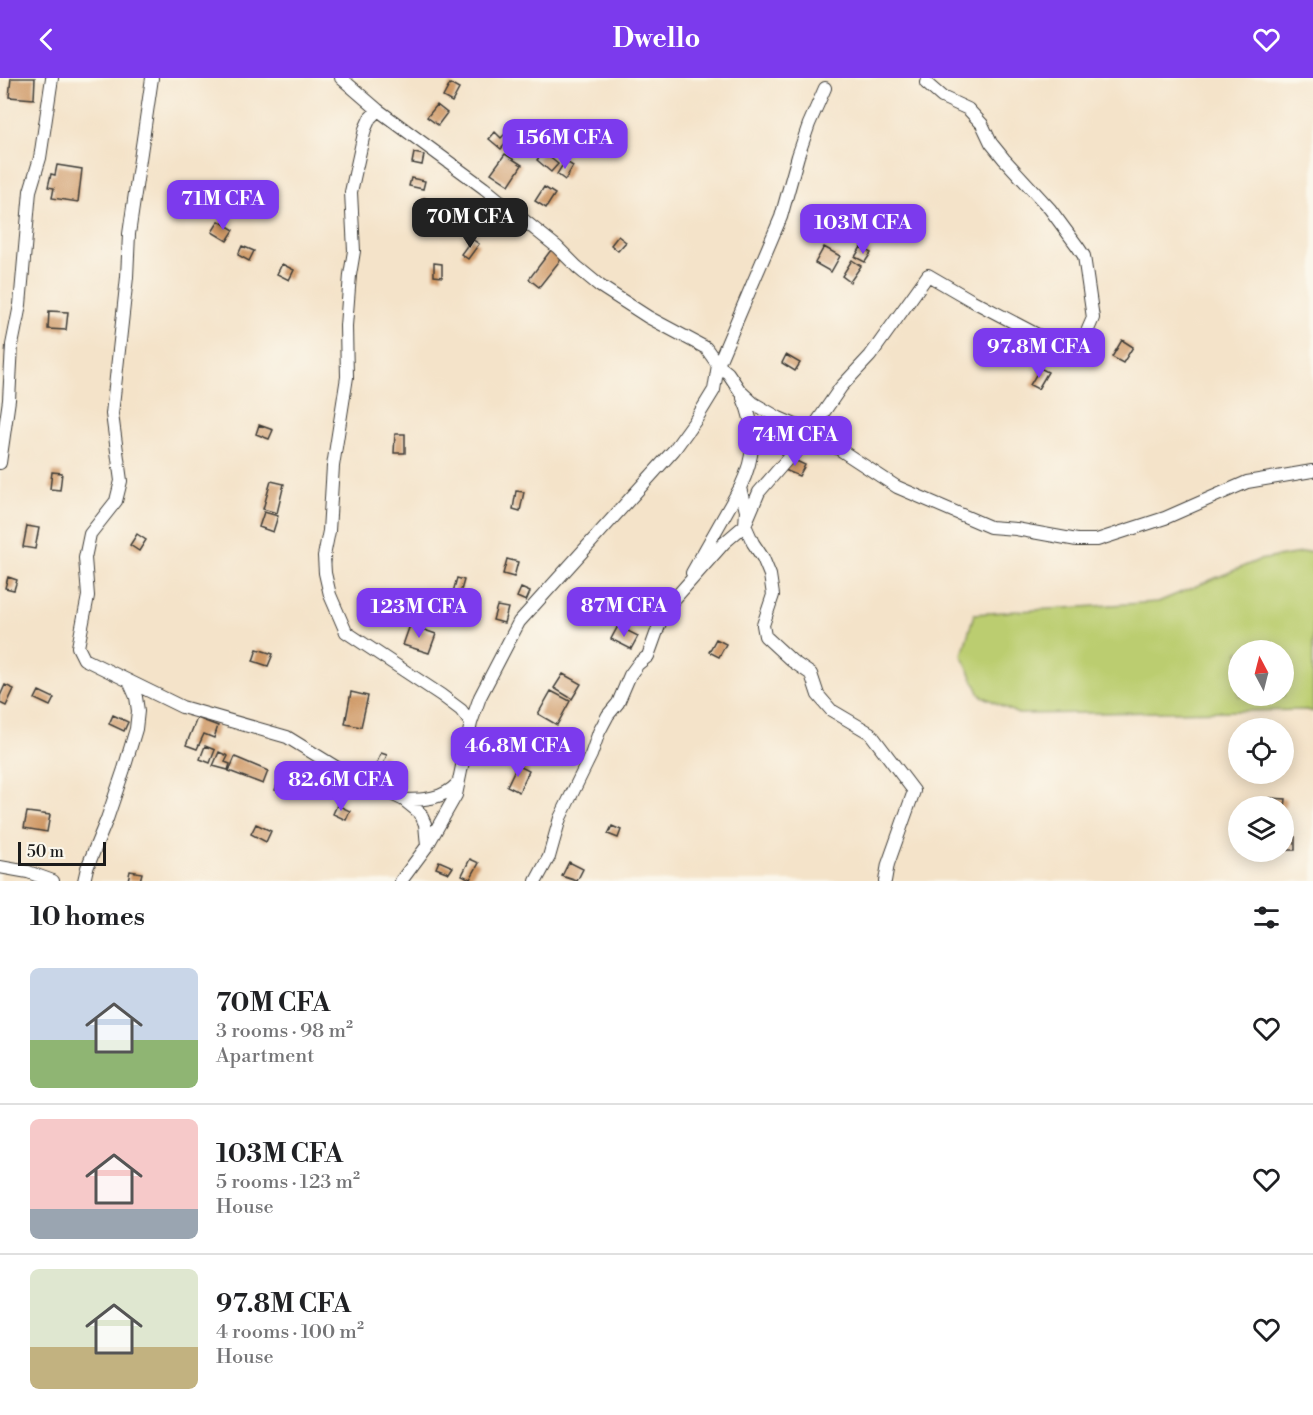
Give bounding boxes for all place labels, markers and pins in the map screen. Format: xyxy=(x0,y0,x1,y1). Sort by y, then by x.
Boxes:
pin: 156M CFA xyxy=(503,119,627,170)
pin: 71M CFA xyxy=(168,180,278,231)
pin: 70M CFA xyxy=(415,198,525,249)
pin: 103M CFA xyxy=(801,204,925,255)
pin: 97.8M CFA xyxy=(970,328,1108,379)
pin: 74M CFA xyxy=(740,416,850,467)
pin: 87M CFA xyxy=(569,587,679,638)
pin: 123M CFA xyxy=(357,588,481,639)
pin: 46.8M CFA xyxy=(449,727,587,778)
pin: 82.6M CFA xyxy=(272,761,410,812)

